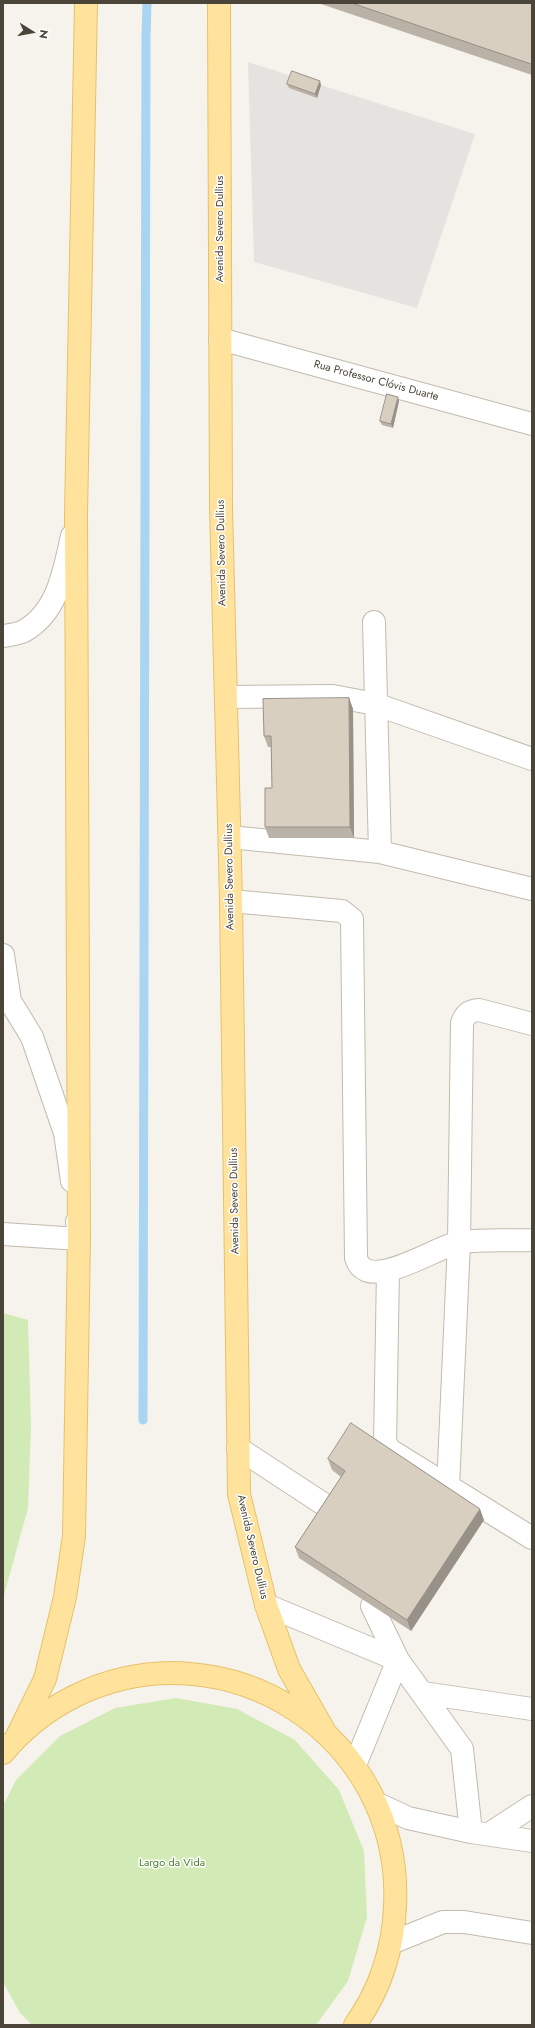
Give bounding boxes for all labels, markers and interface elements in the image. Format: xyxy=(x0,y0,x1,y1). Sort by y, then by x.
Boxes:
north arrow xyxy=(12,12,52,52)
text: N xyxy=(35,28,52,40)
street label: Avenida Severo Dullius xyxy=(213,176,227,282)
street label: Rua Professor Clóvis Duarte xyxy=(312,358,440,404)
street label: Avenida Severo Dullius xyxy=(214,500,230,606)
street label: Avenida Severo Dullius xyxy=(222,824,238,930)
street label: Avenida Severo Dullius xyxy=(227,1148,243,1254)
street label: Avenida Severo Dullius xyxy=(234,1494,270,1600)
park label: Largo da Vida xyxy=(139,1856,205,1870)

